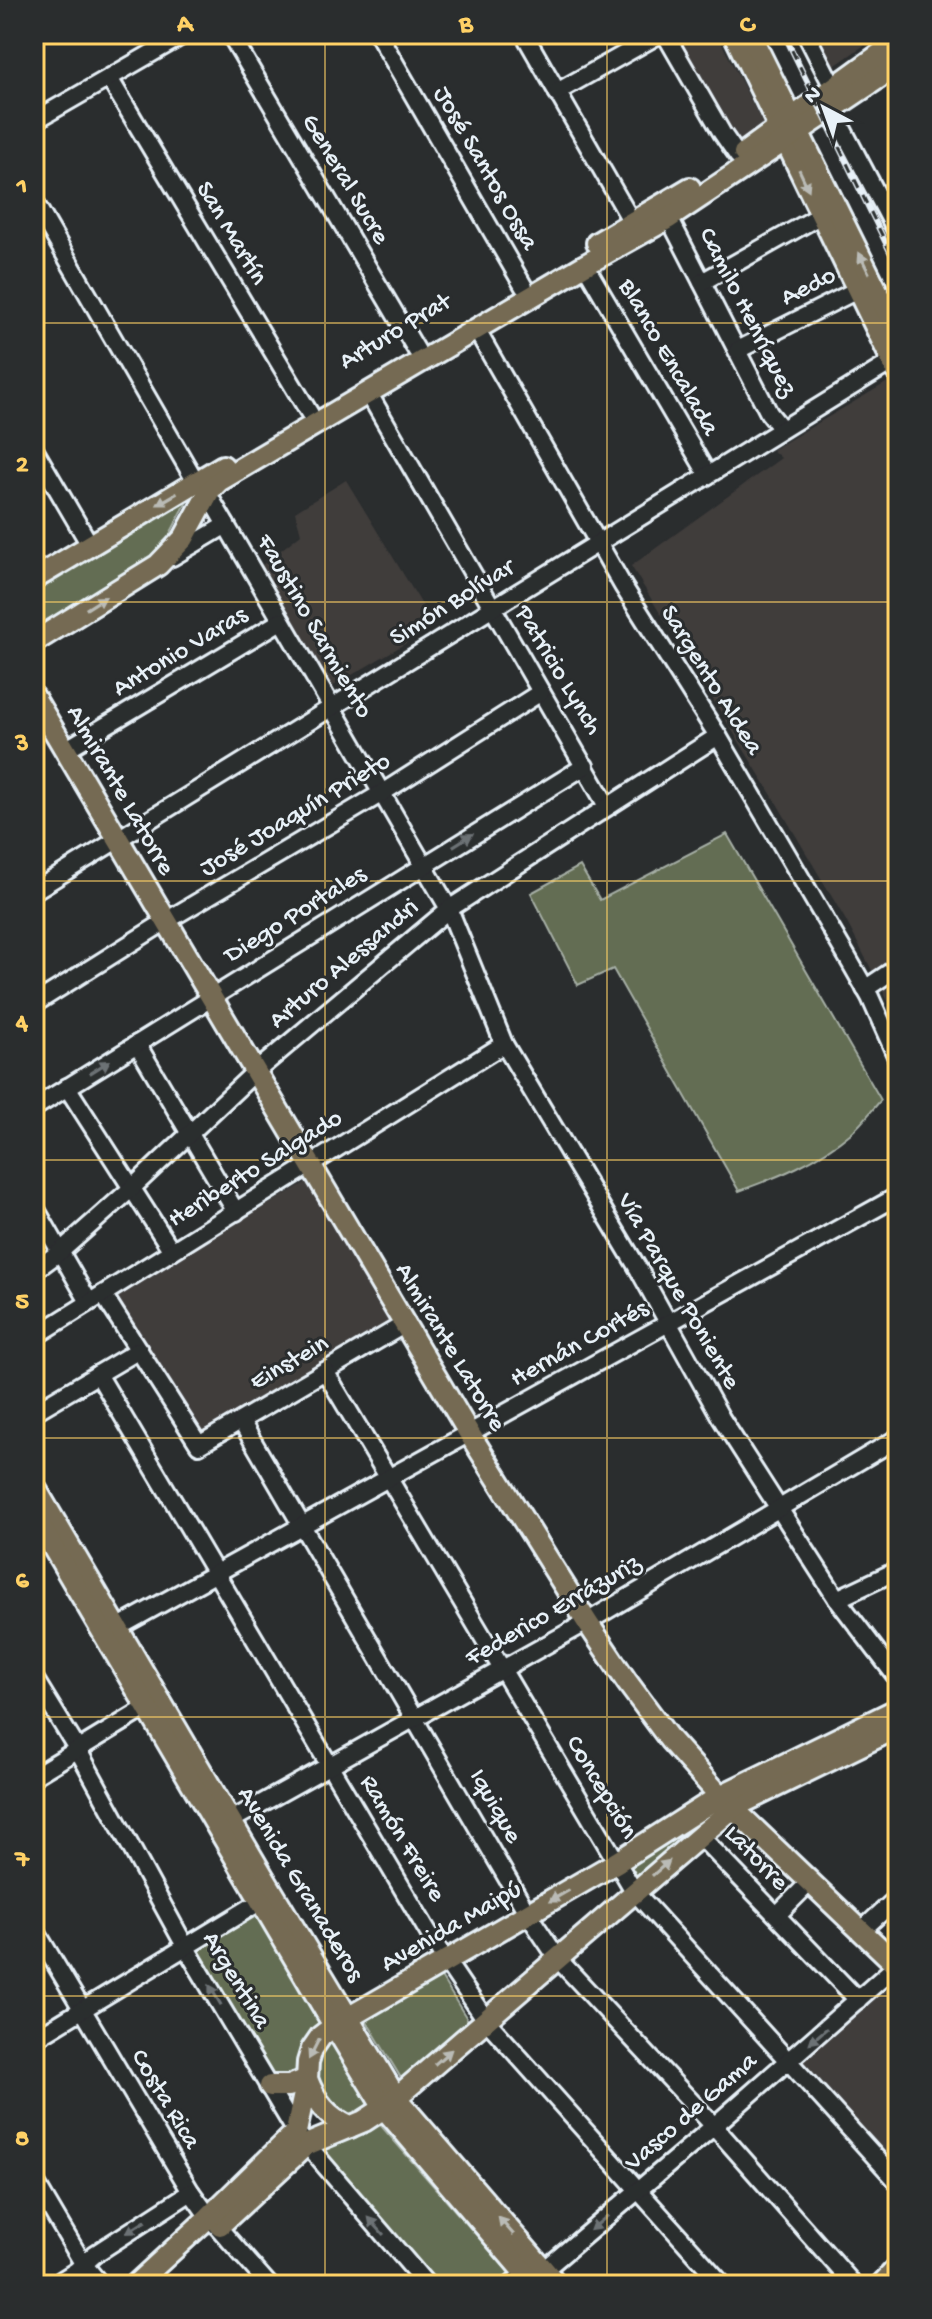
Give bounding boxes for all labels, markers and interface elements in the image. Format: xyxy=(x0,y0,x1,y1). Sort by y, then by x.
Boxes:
text: A xyxy=(176,11,194,42)
text: B xyxy=(458,11,474,42)
text: C xyxy=(740,11,757,42)
north arrow xyxy=(784,68,864,148)
street label: José Santos Ossa xyxy=(424,81,544,258)
text: N xyxy=(800,81,827,110)
street label: General Sucre xyxy=(293,109,395,251)
one-way arrow xyxy=(798,168,811,192)
text: 1 xyxy=(16,173,27,204)
street label: San Martín xyxy=(187,177,273,292)
street label: Camilo Henríquez xyxy=(690,223,803,404)
one-way arrow xyxy=(857,251,871,274)
street label: Aedo xyxy=(776,261,842,315)
street label: Blanco Encalada xyxy=(609,273,725,443)
street label: Arturo Prat xyxy=(335,286,460,378)
text: 2 xyxy=(16,451,29,482)
one-way arrow xyxy=(156,492,178,506)
street label: Faustino Sarmiento xyxy=(247,529,378,725)
street label: Simón Bolívar xyxy=(385,552,524,655)
one-way arrow xyxy=(85,596,107,610)
street label: Antonio Varas xyxy=(108,600,255,705)
street label: Patricio Lynch xyxy=(506,600,608,742)
street label: Sargento Aldea xyxy=(652,600,769,763)
street label: Almirante Latorre xyxy=(58,700,181,882)
text: 3 xyxy=(14,730,29,761)
street label: José Joaquín Prieto xyxy=(195,747,397,885)
one-way arrow xyxy=(453,833,474,848)
street label: Diego Portales xyxy=(218,859,374,973)
street label: Arturo Alessandri xyxy=(264,893,426,1037)
text: 4 xyxy=(15,1009,29,1040)
one-way arrow xyxy=(89,1060,111,1074)
street label: Heriberto Salgado xyxy=(163,1104,349,1236)
street label: Vía Parque Poniente xyxy=(608,1187,746,1396)
street label: Almirante Latorre xyxy=(386,1258,512,1438)
text: 5 xyxy=(15,1288,29,1319)
street label: Hernán Cortés xyxy=(506,1294,656,1396)
street label: Einstein xyxy=(245,1329,335,1399)
street label: Federico Errázuriz xyxy=(460,1548,649,1675)
text: 6 xyxy=(15,1567,29,1598)
street label: Concepción xyxy=(557,1731,643,1846)
street label: Iquique xyxy=(460,1764,528,1850)
street label: Ramón Freire xyxy=(351,1770,451,1909)
street label: Avenida Granaderos xyxy=(229,1782,370,1989)
street label: Latorre xyxy=(716,1819,794,1899)
text: 7 xyxy=(13,1846,30,1877)
one-way arrow xyxy=(651,1860,671,1877)
street label: Avenida Maipú xyxy=(376,1875,528,1981)
one-way arrow xyxy=(548,1889,570,1903)
street label: Argentina xyxy=(194,1927,277,2037)
one-way arrow xyxy=(208,1984,222,2006)
one-way arrow xyxy=(808,2026,827,2044)
one-way arrow xyxy=(307,2038,321,2061)
street label: Costa Rica xyxy=(122,2044,207,2157)
street label: Vasco de Gama xyxy=(619,2046,766,2180)
one-way arrow xyxy=(433,2049,453,2066)
text: 8 xyxy=(15,2125,29,2156)
one-way arrow xyxy=(590,2214,609,2232)
one-way arrow xyxy=(368,2216,386,2236)
one-way arrow xyxy=(498,2216,515,2236)
one-way arrow xyxy=(126,2220,147,2235)

